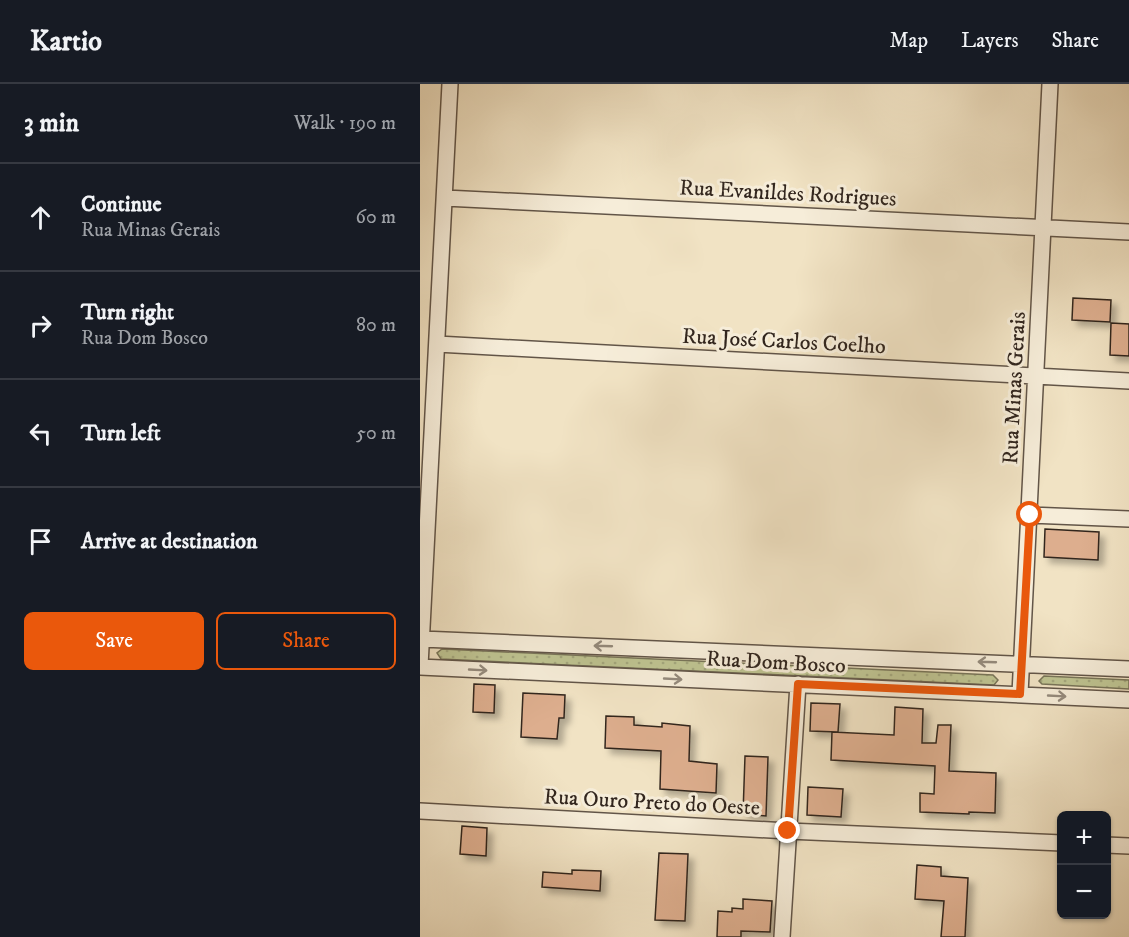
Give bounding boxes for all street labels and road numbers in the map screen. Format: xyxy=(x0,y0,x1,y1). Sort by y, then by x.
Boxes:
street label: Rua Evanildes Rodrigues xyxy=(679,174,897,213)
street label: Rua Minas Gerais xyxy=(997,311,1032,465)
street label: Rua José Carlos Coelho xyxy=(681,323,887,360)
street label: Rua Dom Bosco xyxy=(705,645,846,680)
street label: Rua Ouro Preto do Oeste xyxy=(543,783,761,822)

